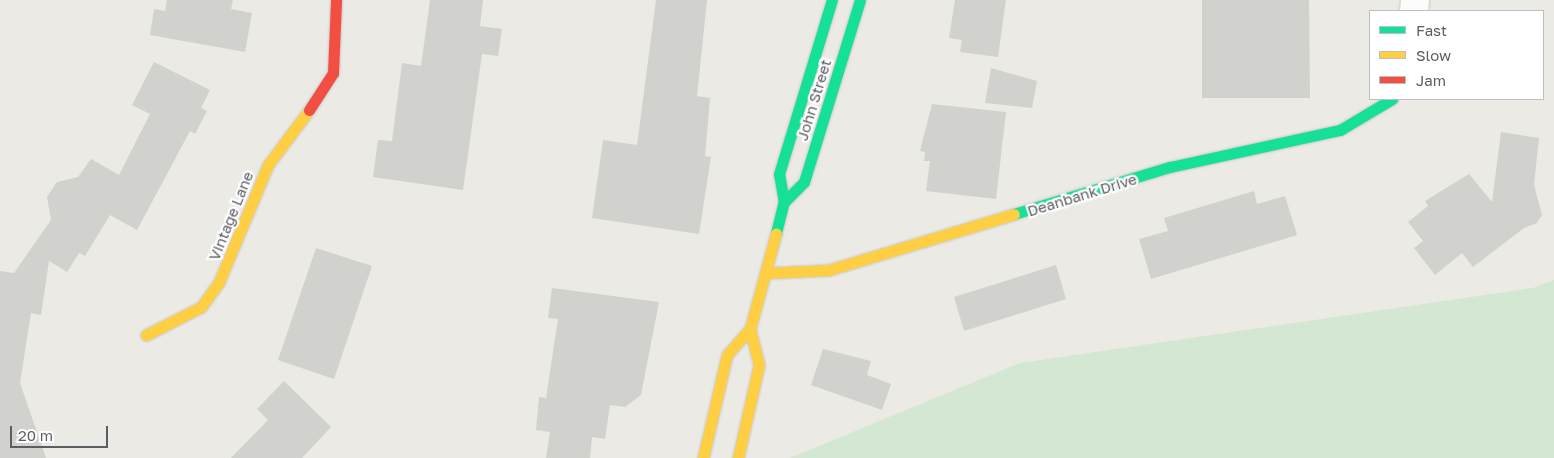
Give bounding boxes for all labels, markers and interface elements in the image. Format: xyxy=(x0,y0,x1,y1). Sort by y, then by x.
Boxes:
legend xyxy=(1369,10,1544,100)
text: Fast xyxy=(1416,21,1447,39)
text: Slow xyxy=(1416,46,1451,64)
street label: John Street xyxy=(793,57,835,143)
text: Jam xyxy=(1416,71,1446,89)
street label: Vintage Lane xyxy=(205,169,257,263)
street label: Deanbank Drive xyxy=(1025,170,1139,220)
scale bar xyxy=(12,416,110,448)
text: 20 m xyxy=(18,426,53,444)

